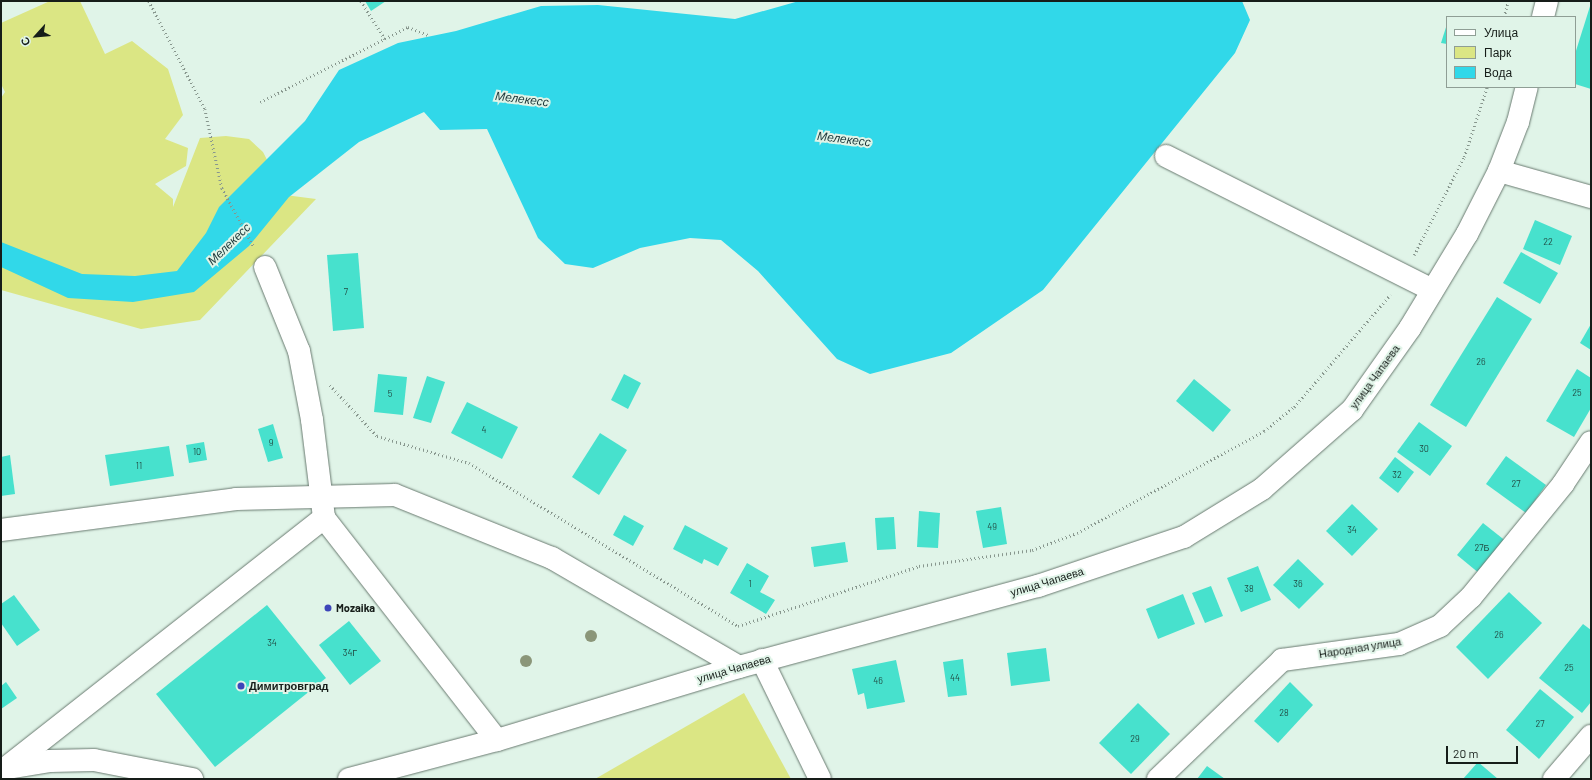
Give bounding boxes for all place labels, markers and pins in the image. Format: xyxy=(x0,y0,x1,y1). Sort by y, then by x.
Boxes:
place label: Mozaika xyxy=(336,601,375,615)
marker: Mozaika xyxy=(323,603,333,613)
place label: Димитровград xyxy=(249,679,328,693)
marker: Димитровград xyxy=(236,681,246,691)

